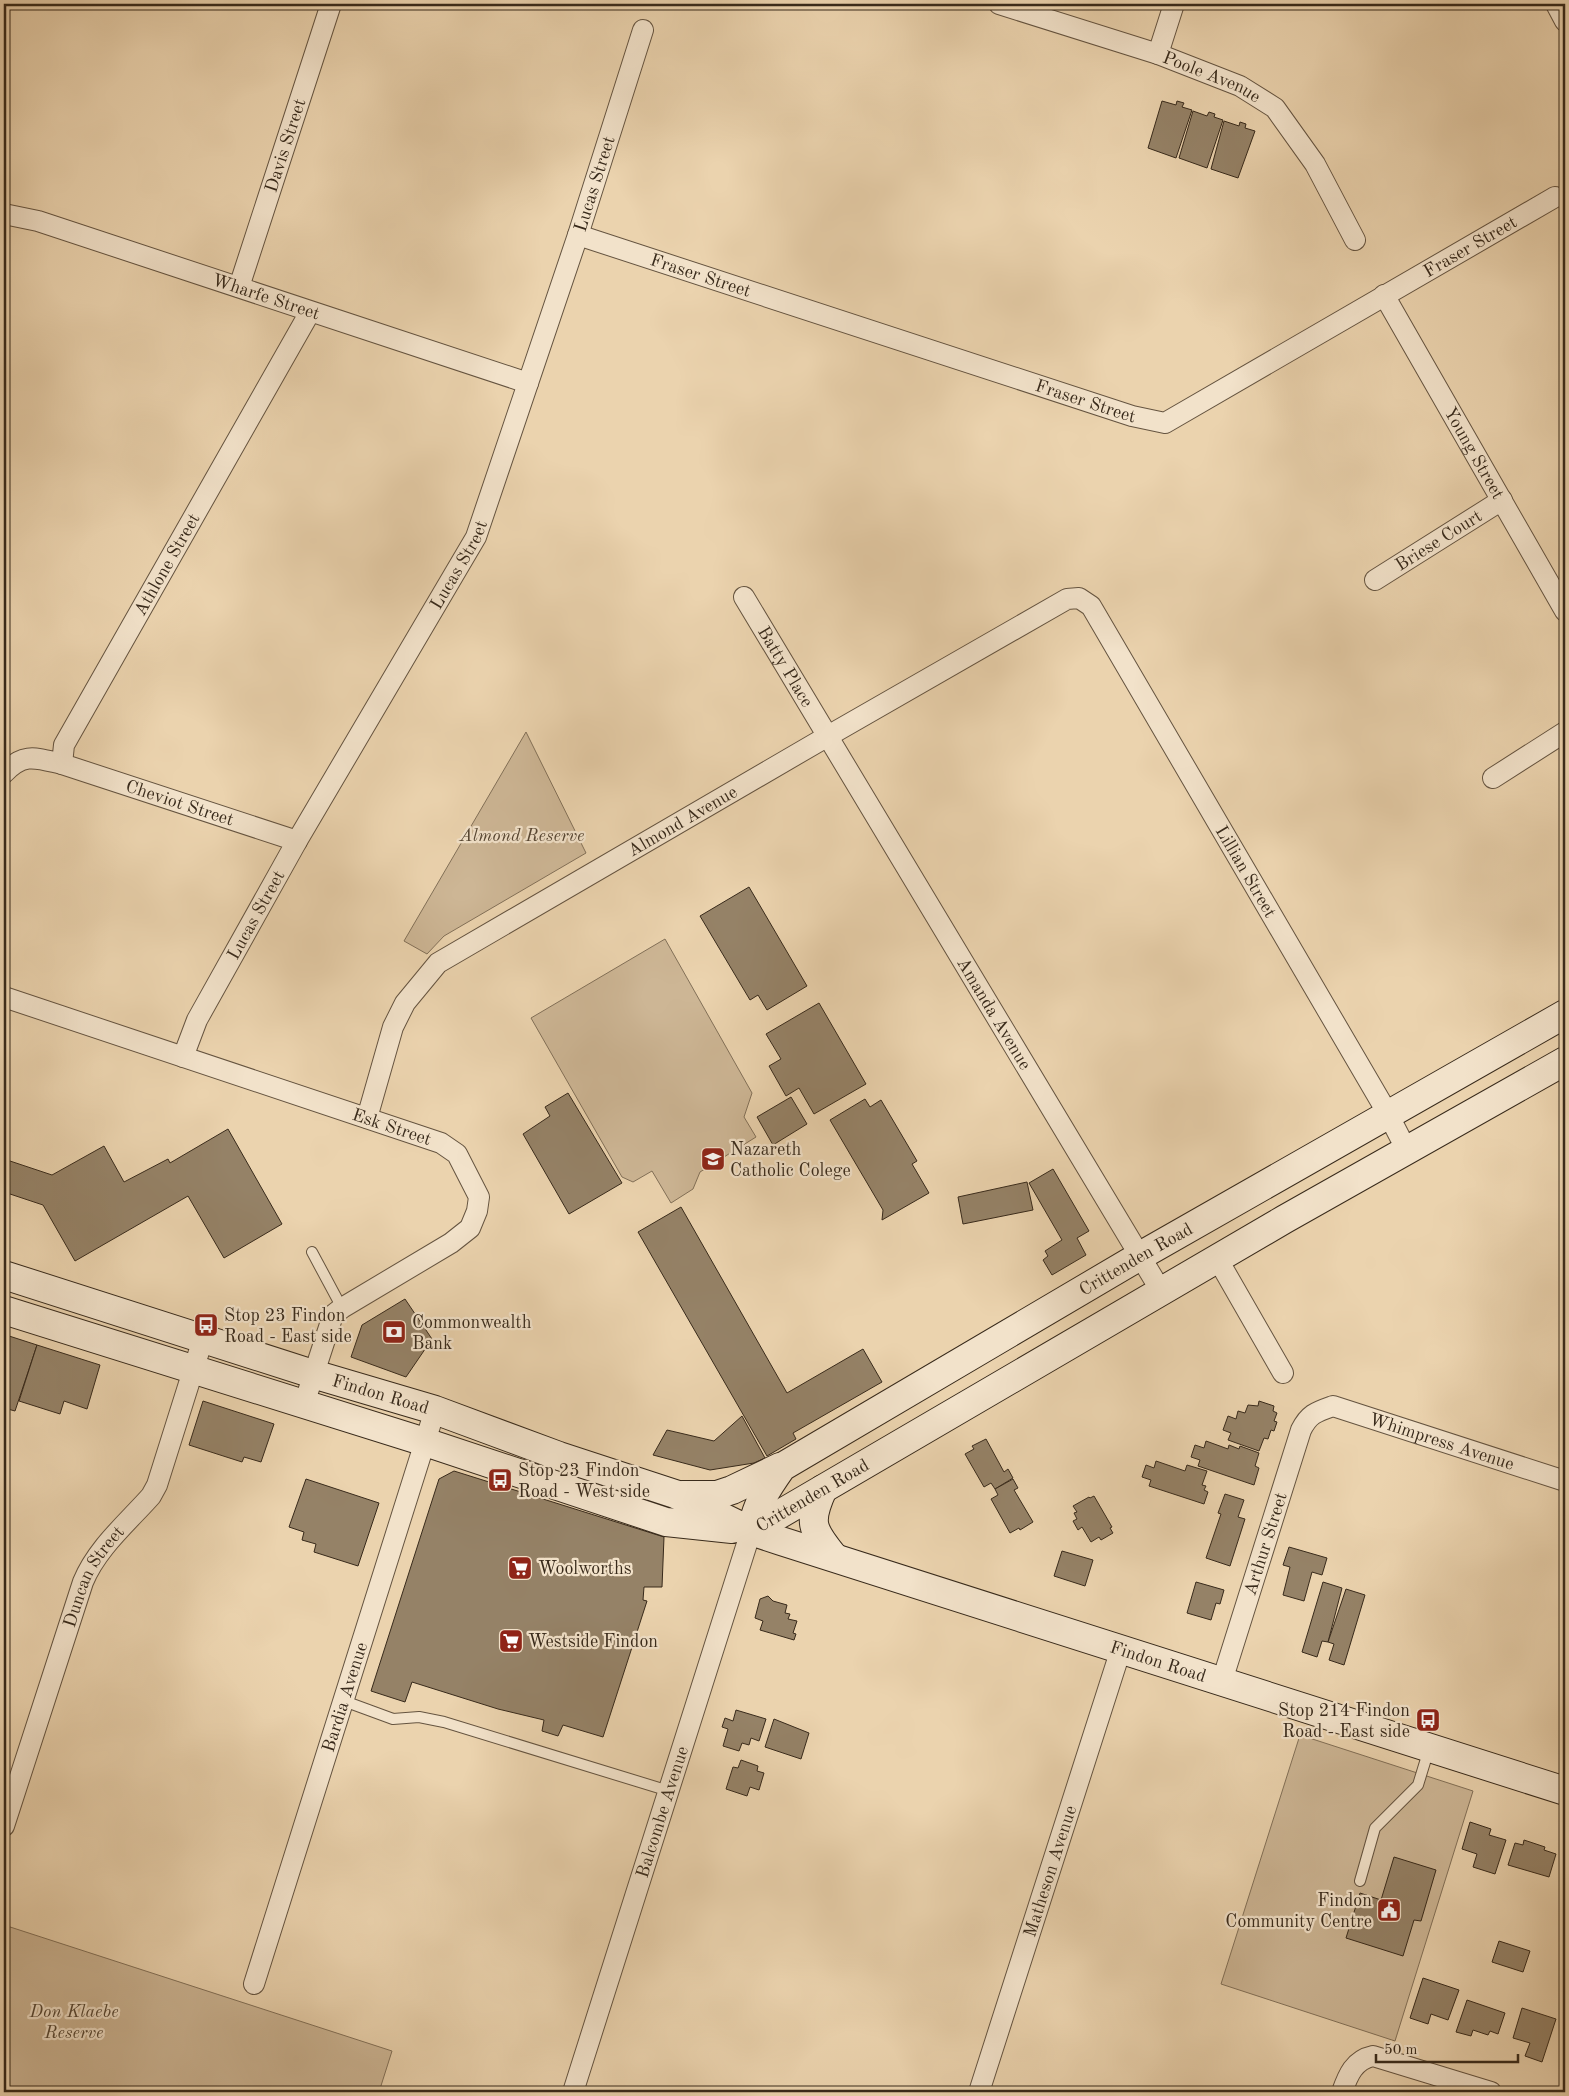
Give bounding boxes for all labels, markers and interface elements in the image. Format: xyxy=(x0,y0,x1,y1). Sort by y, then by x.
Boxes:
street label: Poole Avenue xyxy=(1160,49,1263,106)
street label: Davis Street xyxy=(262,97,310,195)
street label: Lucas Street xyxy=(572,134,619,234)
street label: Fraser Street xyxy=(1421,213,1520,281)
street label: Fraser Street xyxy=(648,251,753,301)
street label: Wharfe Street xyxy=(210,271,322,324)
street label: Fraser Street xyxy=(1033,377,1137,427)
street label: Young Street xyxy=(1440,404,1507,502)
street label: Briese Court xyxy=(1393,507,1485,575)
street label: Athlone Street xyxy=(131,511,204,619)
street label: Lucas Street xyxy=(428,518,491,613)
street label: Batty Place xyxy=(754,623,816,710)
street label: Cheviot Street xyxy=(123,777,236,830)
street label: Almond Avenue xyxy=(625,783,741,860)
street label: Lillian Street xyxy=(1212,823,1279,921)
park label: Almond Reserve xyxy=(459,827,584,845)
street label: Lucas Street xyxy=(225,868,289,963)
street label: Amanda Avenue xyxy=(953,955,1034,1073)
street label: Esk Street xyxy=(350,1106,434,1149)
place label: Nazareth Catholic Colege xyxy=(730,1141,851,1180)
school or university icon: Nazareth Catholic Colege xyxy=(700,1146,726,1172)
street label: Crittenden Road xyxy=(1076,1220,1196,1300)
place label: Stop 23 Findon Road - East side xyxy=(224,1307,352,1346)
bus stop icon: Stop 23 Findon Road - East side xyxy=(193,1312,219,1338)
place label: Commonwealth Bank xyxy=(412,1314,532,1353)
bank icon: Commonwealth Bank xyxy=(381,1319,407,1345)
street label: Findon Road xyxy=(330,1372,431,1418)
street label: Whimpress Avenue xyxy=(1367,1410,1516,1474)
street label: Crittenden Road xyxy=(753,1456,872,1536)
place label: Stop 23 Findon Road - West side xyxy=(518,1462,650,1501)
bus stop icon: Stop 23 Findon Road - West side xyxy=(487,1467,513,1493)
street label: Arthur Street xyxy=(1242,1490,1291,1598)
street label: Duncan Street xyxy=(61,1523,128,1630)
supermarket icon: Woolworths xyxy=(507,1555,533,1581)
place label: Woolworths xyxy=(538,1560,632,1578)
supermarket icon: Westside Findon xyxy=(498,1628,524,1654)
place label: Westside Findon xyxy=(528,1633,658,1651)
street label: Findon Road xyxy=(1107,1638,1208,1686)
street label: Bardia Avenue xyxy=(320,1640,371,1754)
place label: Stop 214 Findon Road - East side xyxy=(1278,1702,1410,1741)
bus stop icon: Stop 214 Findon Road - East side xyxy=(1415,1707,1441,1733)
street label: Balcombe Avenue xyxy=(634,1744,692,1880)
street label: Matheson Avenue xyxy=(1021,1803,1080,1939)
place label: Findon Community Centre xyxy=(1225,1892,1372,1931)
public building icon: Findon Community Centre xyxy=(1376,1897,1402,1923)
park label: Don Klaebe Reserve xyxy=(28,2003,119,2042)
scale bar xyxy=(1376,2031,1519,2063)
text: 50 m xyxy=(1384,2043,1418,2058)

